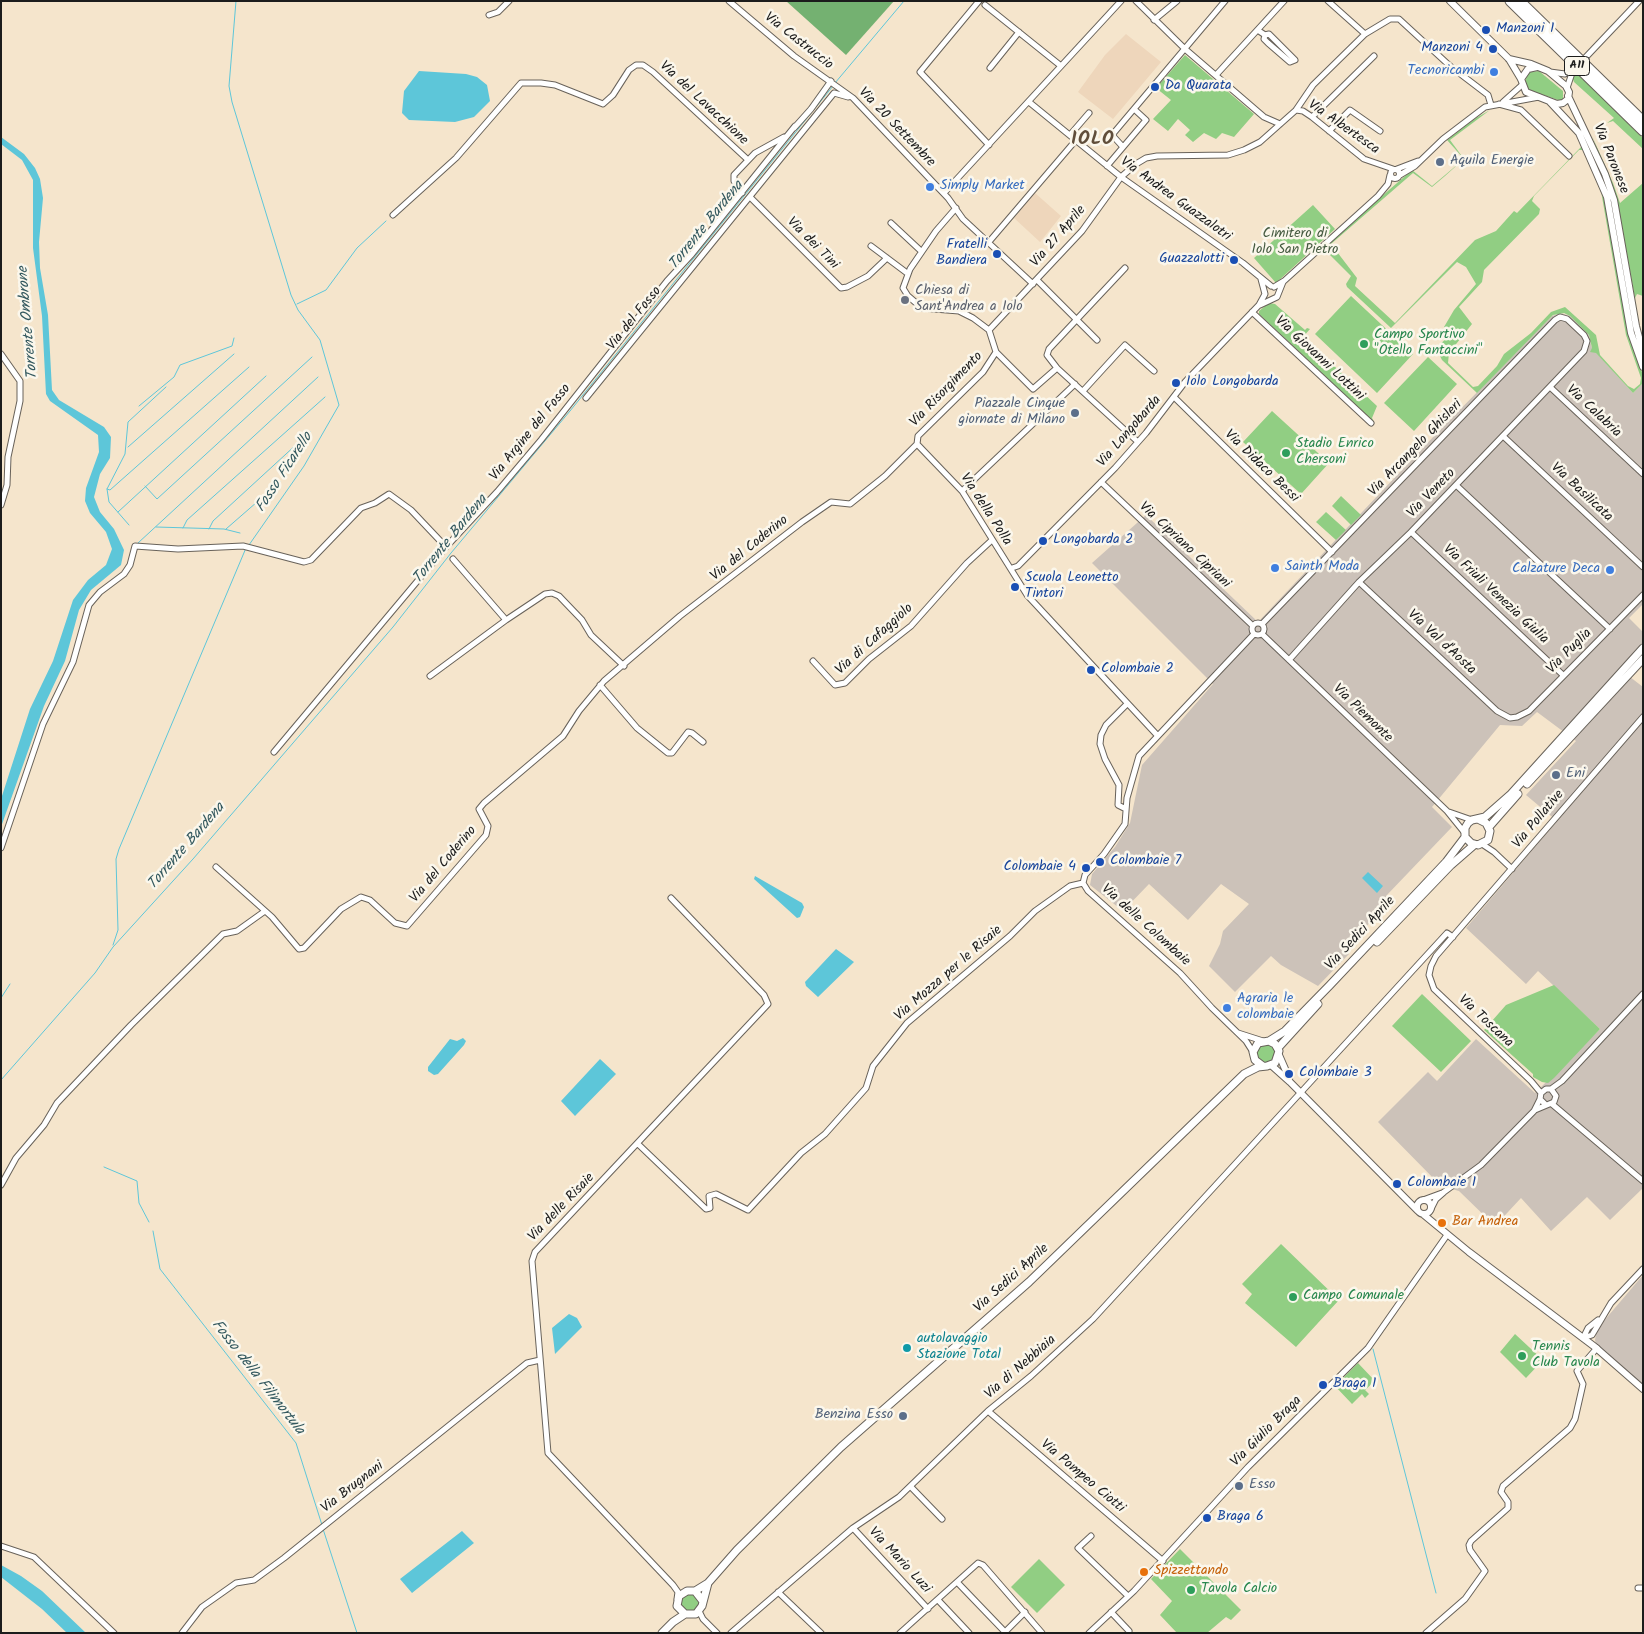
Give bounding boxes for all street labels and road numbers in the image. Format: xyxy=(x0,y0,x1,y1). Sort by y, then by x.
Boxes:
street label: Via Castruccio xyxy=(760,10,836,74)
road number: A11 xyxy=(1564,56,1590,76)
street label: Via del Lavacchione xyxy=(655,59,751,149)
street label: Via 20 Settembre xyxy=(854,85,938,171)
street label: Via Albertesca xyxy=(1304,97,1382,159)
street label: Via Paronese xyxy=(1588,121,1632,197)
street label: Via Andrea Guazzalotri xyxy=(1116,154,1234,246)
street label: Via 27 Aprile xyxy=(1028,203,1090,271)
street label: Via dei Tini xyxy=(782,214,842,274)
street label: Via del Fosso xyxy=(604,284,666,354)
street label: Via Giovanni Lottini xyxy=(1271,313,1367,405)
street label: Via Risorgimento xyxy=(907,349,987,431)
street label: Via Argine del Fosso xyxy=(487,381,575,485)
street label: Via Calabria xyxy=(1562,382,1624,442)
street label: Via Longobarda xyxy=(1094,393,1166,471)
street label: Via Arcangelo Ghisleri xyxy=(1366,397,1466,501)
street label: Via Didaco Bessi xyxy=(1220,427,1302,507)
street label: Via Basilicata xyxy=(1546,460,1616,526)
street label: Via Veneto xyxy=(1404,466,1460,522)
street label: Via della Polla xyxy=(955,471,1015,549)
street label: Via Cipriano Cipriani xyxy=(1135,499,1233,593)
street label: Via del Coderino xyxy=(708,513,792,585)
street label: Via Friuli Venezia Giulia xyxy=(1439,542,1551,648)
street label: Via di Cafaggiolo xyxy=(833,601,917,679)
street label: Via Val d'Aosta xyxy=(1403,607,1479,679)
street label: Via Puglia xyxy=(1544,626,1596,678)
street label: Via Piemonte xyxy=(1329,681,1395,747)
street label: Via Pollative xyxy=(1510,787,1568,853)
street label: Via del Coderino xyxy=(407,823,481,907)
street label: Via delle Colombaie xyxy=(1097,882,1193,970)
street label: Via Sedici Aprile xyxy=(1322,893,1400,975)
street label: Via Mozza per le Risaie xyxy=(892,923,1006,1025)
street label: Via Toscana xyxy=(1454,992,1516,1052)
street label: Via delle Risaie xyxy=(525,1170,599,1246)
street label: Via Sedici Aprile xyxy=(971,1241,1053,1317)
street label: Via di Nebbiaia xyxy=(982,1332,1060,1404)
street label: Via Giulio Braga xyxy=(1228,1393,1306,1471)
street label: Via Pompeo Ciotti xyxy=(1036,1437,1128,1517)
street label: Via Brugnani xyxy=(318,1458,388,1518)
street label: Via Mario Luzi xyxy=(864,1524,934,1598)

